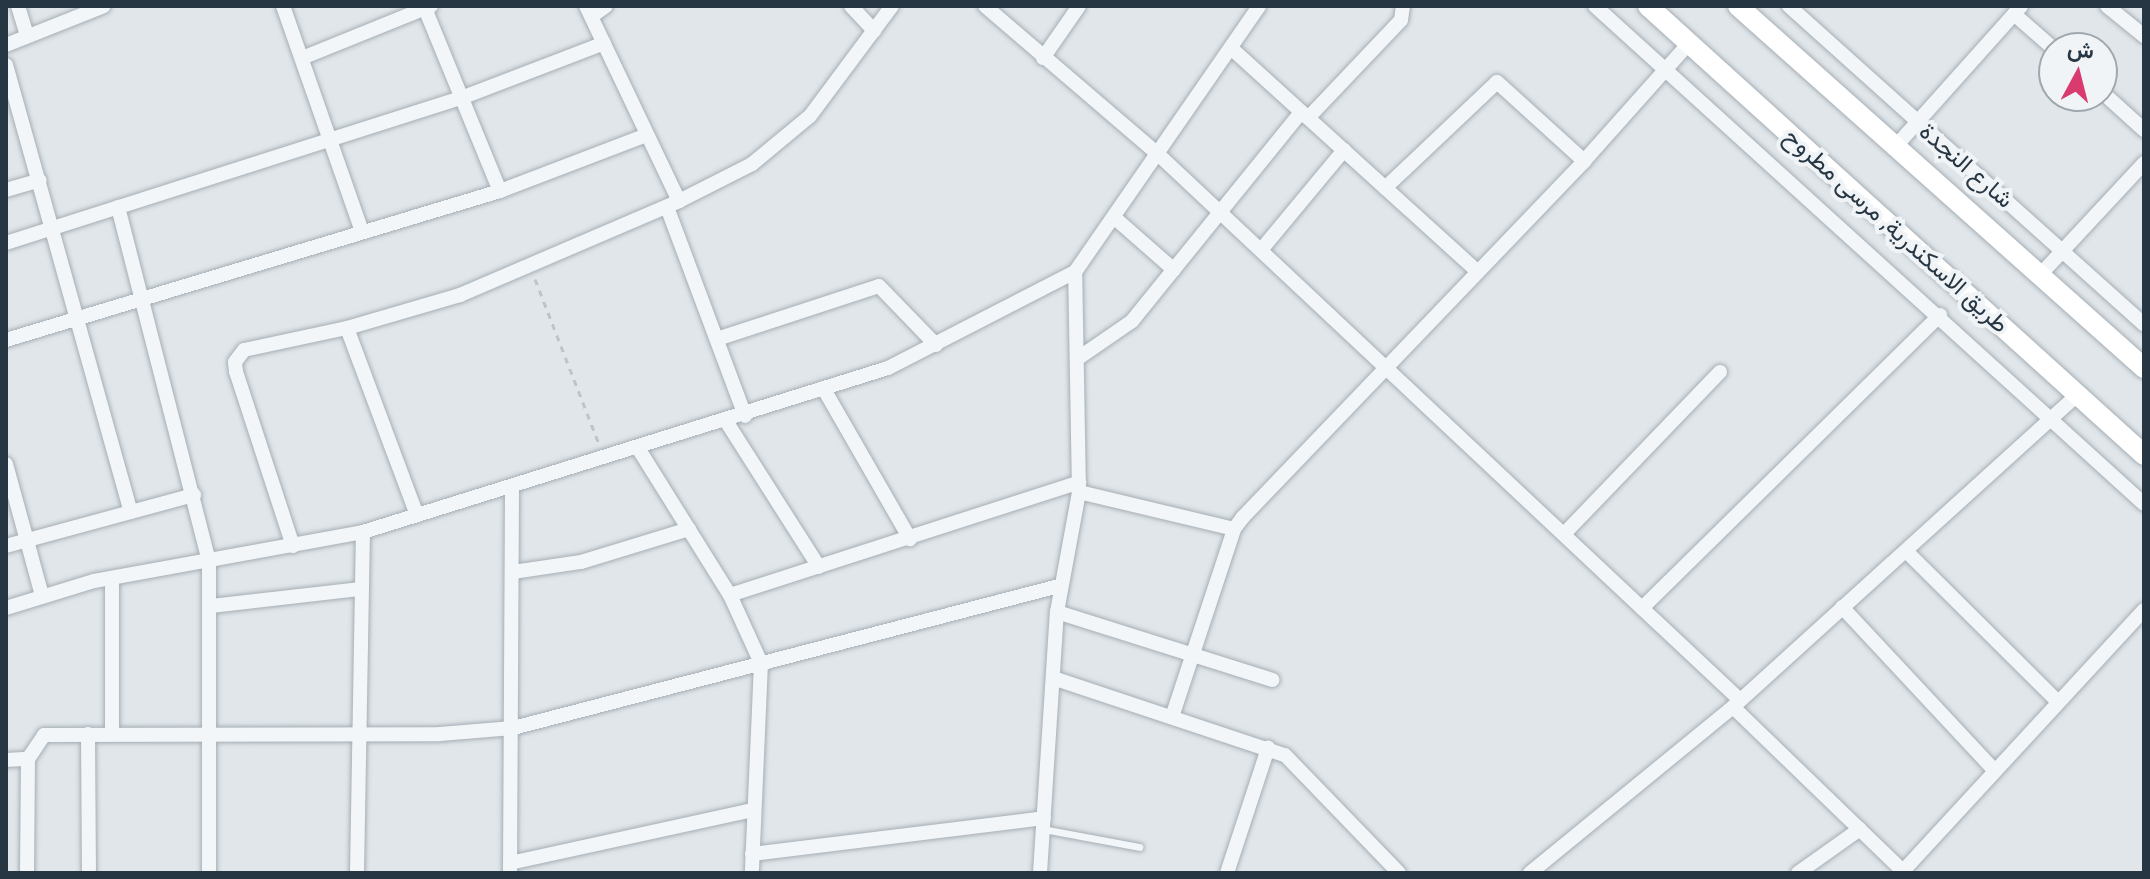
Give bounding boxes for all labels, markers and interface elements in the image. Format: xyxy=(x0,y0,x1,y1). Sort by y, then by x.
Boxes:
north arrow xyxy=(2038,32,2118,112)
text: ش xyxy=(2066,36,2095,64)
street label: شارع النجدة xyxy=(1913,117,2019,215)
street label: طريق الاسكندرية, مرسى مطروح xyxy=(1778,123,2014,339)

